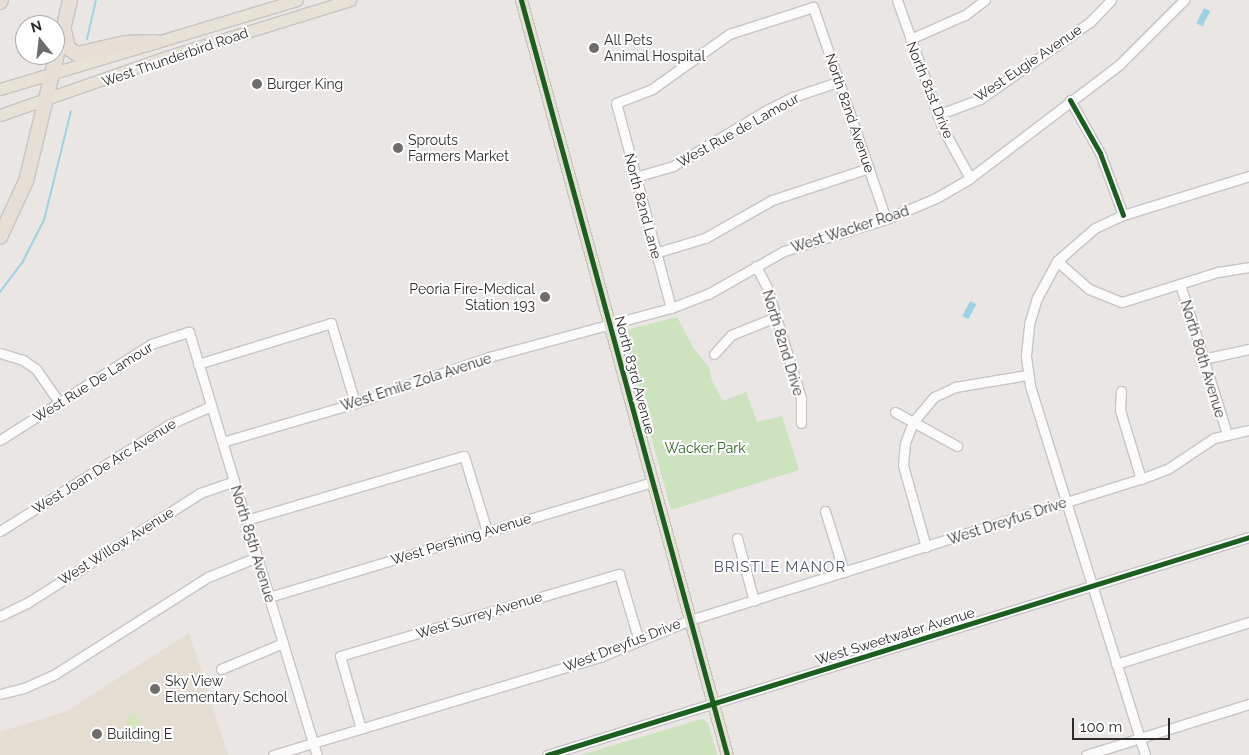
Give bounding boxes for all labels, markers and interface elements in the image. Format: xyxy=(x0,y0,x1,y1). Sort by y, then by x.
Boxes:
north arrow xyxy=(15,15,65,65)
text: N xyxy=(29,17,43,36)
street label: West Eugie Avenue xyxy=(971,21,1085,105)
street label: West Thunderbird Road xyxy=(99,24,251,90)
place label: All Pets Animal Hospital xyxy=(604,32,706,64)
street label: North 81st Drive xyxy=(903,39,957,141)
marker: All Pets Animal Hospital xyxy=(588,42,600,54)
street label: North 82nd Avenue xyxy=(822,51,878,175)
place label: Burger King xyxy=(267,76,344,92)
marker: Burger King xyxy=(251,78,263,90)
street label: West Rue de Lamour xyxy=(674,89,802,171)
place label: Sprouts Farmers Market xyxy=(408,132,509,164)
marker: Sprouts Farmers Market xyxy=(392,142,404,154)
street label: North 82nd Lane xyxy=(621,151,665,261)
street label: West Wacker Road xyxy=(789,202,911,256)
place label: Peoria Fire-Medical Station 193 xyxy=(409,281,535,314)
street label: North 82nd Drive xyxy=(759,288,807,398)
marker: Peoria Fire-Medical Station 193 xyxy=(539,291,551,303)
street label: North 80th Avenue xyxy=(1177,298,1229,420)
street label: North 83rd Avenue xyxy=(611,314,659,436)
street label: West Rue De Lamour xyxy=(30,338,156,426)
street label: West Emile Zola Avenue xyxy=(338,350,494,414)
street label: West Joan De Arc Avenue xyxy=(28,414,180,518)
park label: Wacker Park xyxy=(664,440,746,456)
street label: North 85th Avenue xyxy=(227,483,279,605)
street label: West Dreyfus Drive xyxy=(945,494,1069,548)
street label: West Willow Avenue xyxy=(55,503,177,589)
street label: West Pershing Avenue xyxy=(389,510,533,568)
district label: BRISTLE MANOR xyxy=(712,559,848,577)
street label: West Surrey Avenue xyxy=(414,588,544,642)
street label: West Sweetwater Avenue xyxy=(813,604,977,668)
street label: West Dreyfus Drive xyxy=(561,615,683,675)
place label: Sky View Elementary School xyxy=(165,673,288,706)
marker: Sky View Elementary School xyxy=(149,683,161,695)
scale bar xyxy=(1074,708,1172,740)
text: 100 m xyxy=(1080,718,1122,736)
place label: Building E xyxy=(107,726,172,742)
marker: Building E xyxy=(91,728,103,740)

